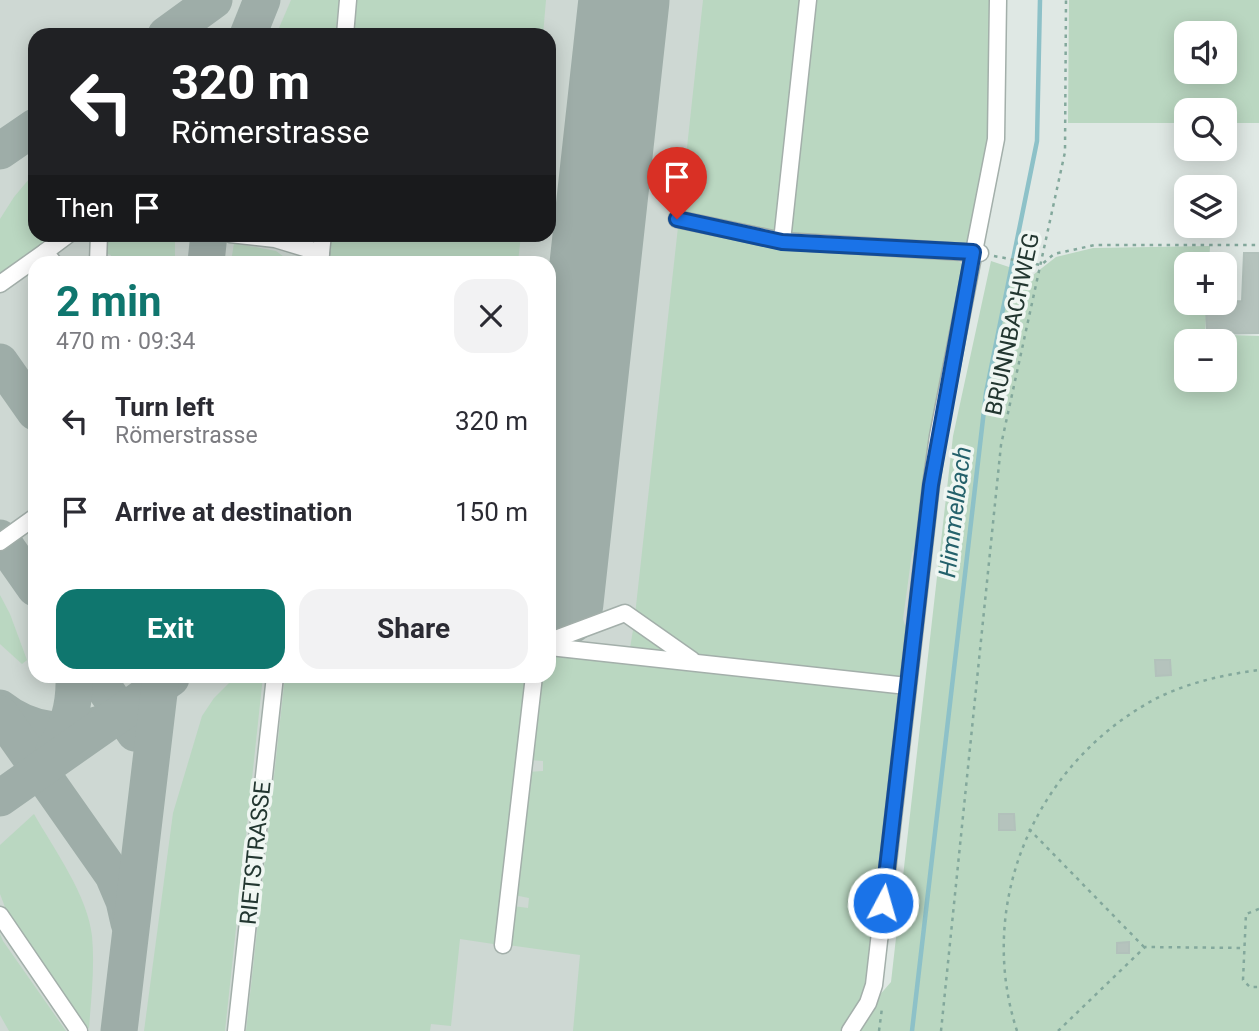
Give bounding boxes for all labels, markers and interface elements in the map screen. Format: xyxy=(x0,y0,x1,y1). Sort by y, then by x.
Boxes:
map controls xyxy=(1174,21,1237,392)
button: sound xyxy=(1174,21,1237,84)
text: 320 m xyxy=(171,54,310,111)
icon: left xyxy=(56,56,147,147)
button: search xyxy=(1174,98,1237,161)
text: Römerstrasse xyxy=(171,113,369,151)
pin xyxy=(647,147,707,219)
icon: arrive xyxy=(658,158,696,196)
button: layers xyxy=(1174,175,1237,238)
icon: arrive xyxy=(128,189,166,227)
text: Then xyxy=(56,193,114,223)
street label: BRUNNBACHWEG xyxy=(980,230,1045,418)
button: + xyxy=(1174,252,1237,315)
text: 2 min xyxy=(56,277,162,326)
button: close xyxy=(454,279,528,353)
text: 470 m · 09:34 xyxy=(56,328,195,355)
button: − xyxy=(1174,329,1237,392)
text: Turn left xyxy=(115,392,214,422)
icon: left xyxy=(56,402,94,440)
text: 320 m xyxy=(455,406,528,436)
text: Römerstrasse xyxy=(115,422,258,449)
water label: Himmelbach xyxy=(933,445,977,579)
icon: arrive xyxy=(56,493,94,531)
text: Arrive at destination xyxy=(115,497,352,527)
text: 150 m xyxy=(455,497,528,527)
button: Exit xyxy=(56,589,285,669)
button: Share xyxy=(299,589,528,669)
street label: RIETSTRASSE xyxy=(235,780,276,926)
position arrow xyxy=(846,866,920,940)

